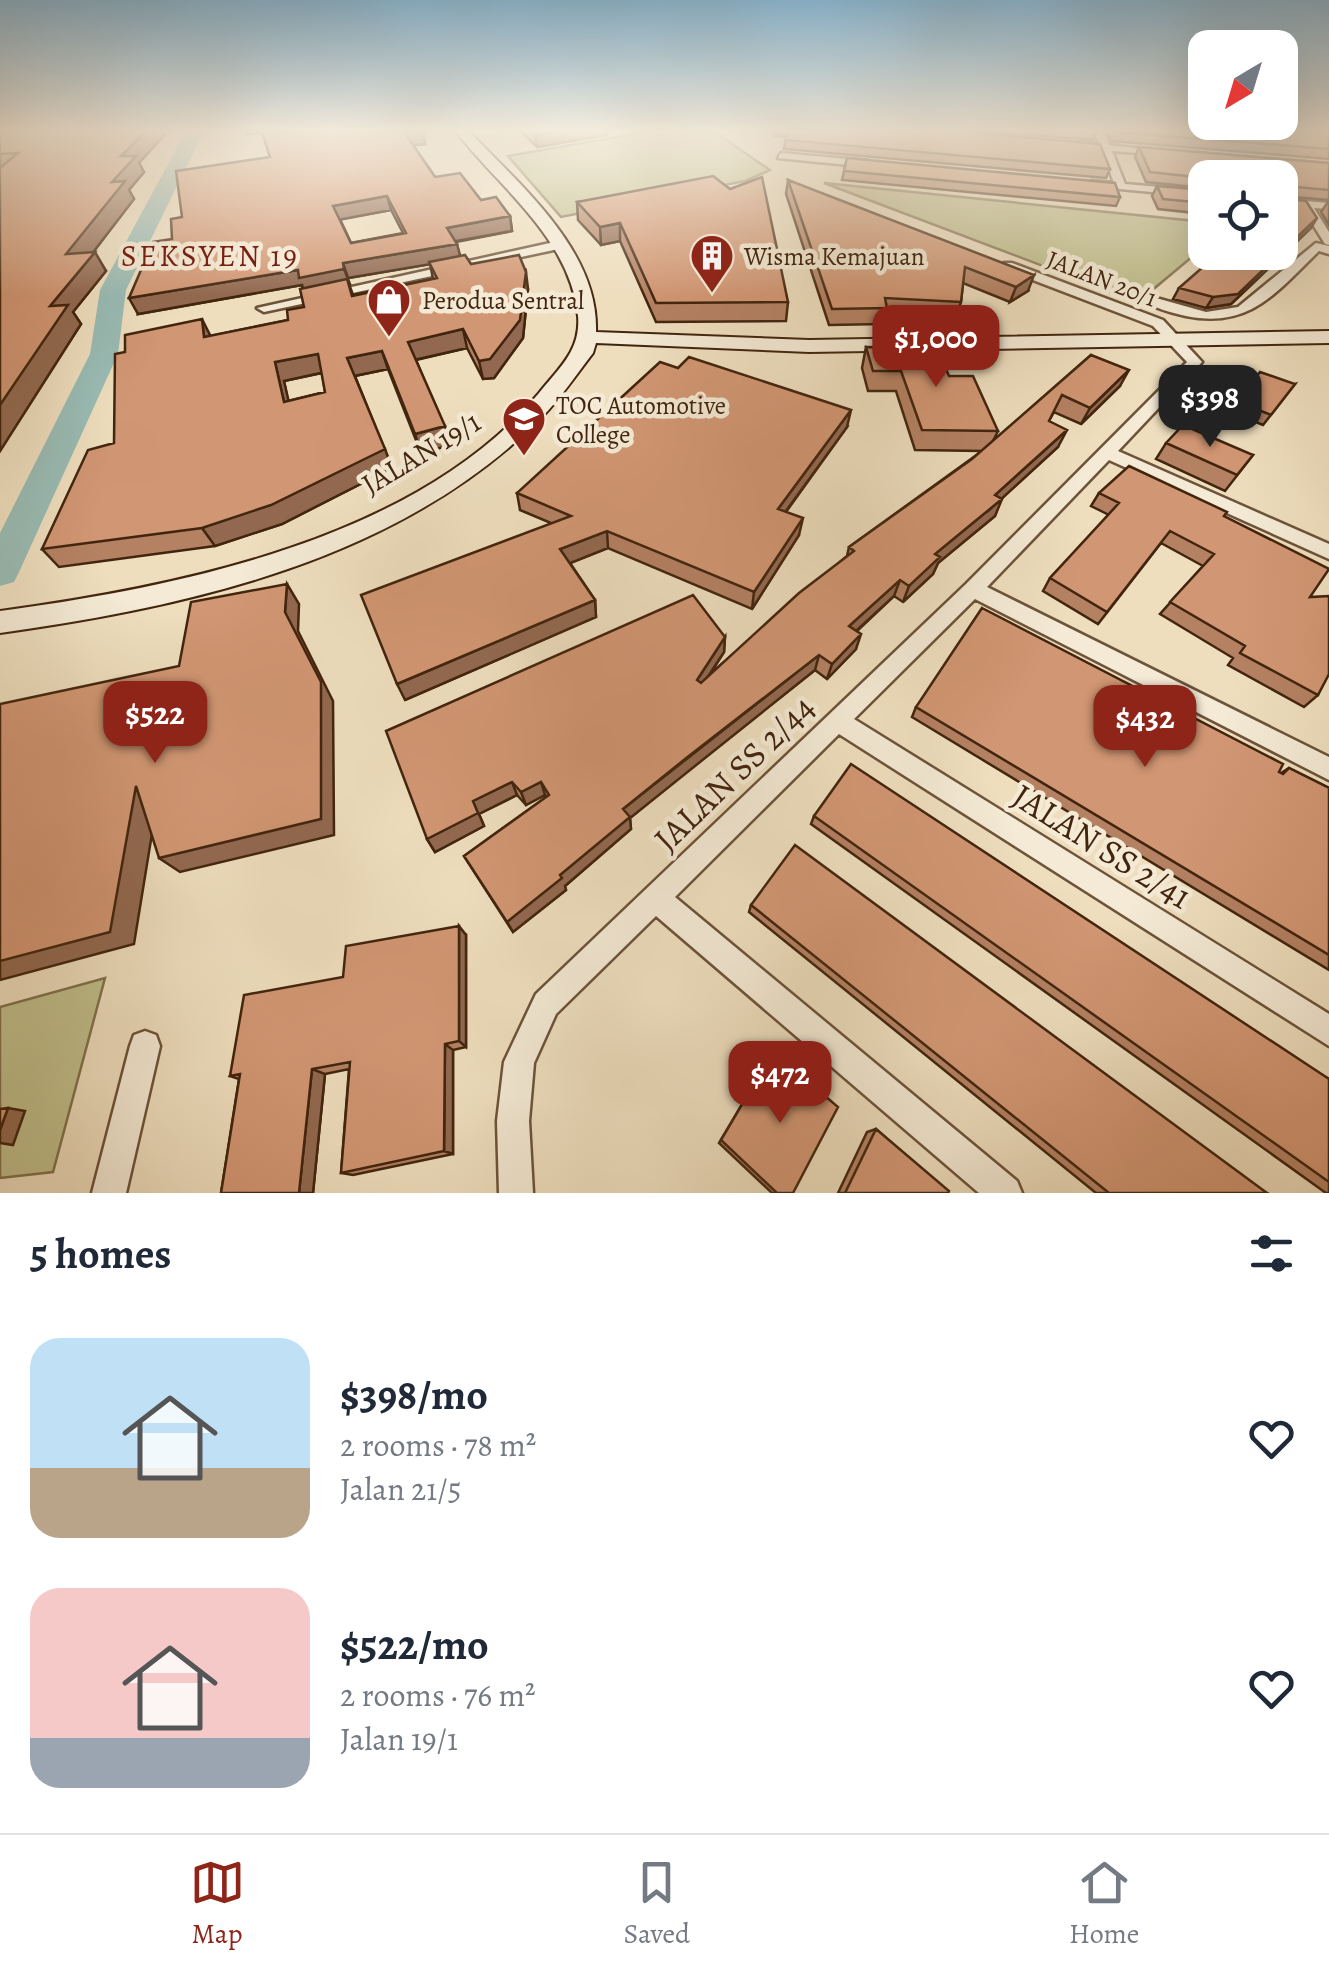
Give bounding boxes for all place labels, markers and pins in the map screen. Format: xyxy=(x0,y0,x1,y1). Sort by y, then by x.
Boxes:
building icon: Wisma Kemajuan xyxy=(689,233,735,294)
place label: Wisma Kemajuan xyxy=(743,240,925,274)
shop icon: Perodua Sentral xyxy=(366,277,412,338)
place label: Perodua Sentral xyxy=(422,284,584,318)
pin: $1,000 xyxy=(855,305,1017,390)
pin: $398 xyxy=(1151,365,1269,450)
place label: TOC Automotive College xyxy=(556,389,726,452)
school or university icon: TOC Automotive College xyxy=(501,396,547,457)
pin: $522 xyxy=(96,681,214,766)
pin: $432 xyxy=(1086,685,1204,770)
pin: $472 xyxy=(721,1041,839,1126)

